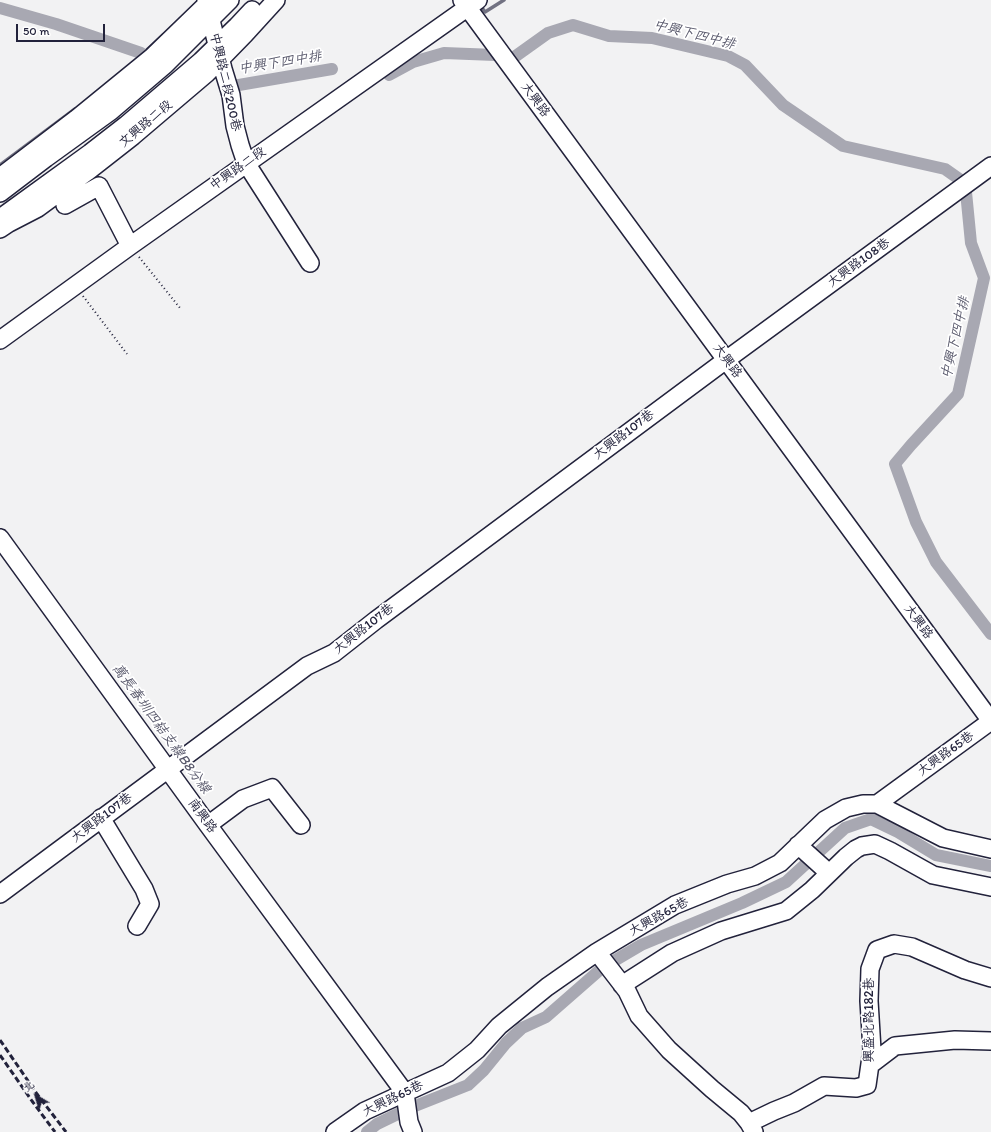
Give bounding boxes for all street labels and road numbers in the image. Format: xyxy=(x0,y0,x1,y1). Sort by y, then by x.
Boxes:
street label: 中興路二段200巷 xyxy=(206,31,244,133)
street label: 大興路 xyxy=(517,80,553,120)
street label: 文興路二段 xyxy=(116,97,176,151)
street label: 中興路二段 xyxy=(207,144,269,194)
street label: 大興路108巷 xyxy=(825,235,893,291)
street label: 大興路 xyxy=(709,341,745,381)
street label: 大興路107巷 xyxy=(590,407,658,463)
street label: 大興路107巷 xyxy=(331,601,397,657)
street label: 大興路 xyxy=(900,602,936,642)
street label: 大興路65巷 xyxy=(915,728,977,780)
street label: 大興路107巷 xyxy=(68,790,136,846)
street label: 南興路 xyxy=(184,796,220,836)
street label: 大興路65巷 xyxy=(626,894,692,940)
street label: 興盛北路182巷 xyxy=(862,978,878,1062)
street label: 大興路65巷 xyxy=(360,1078,426,1120)

